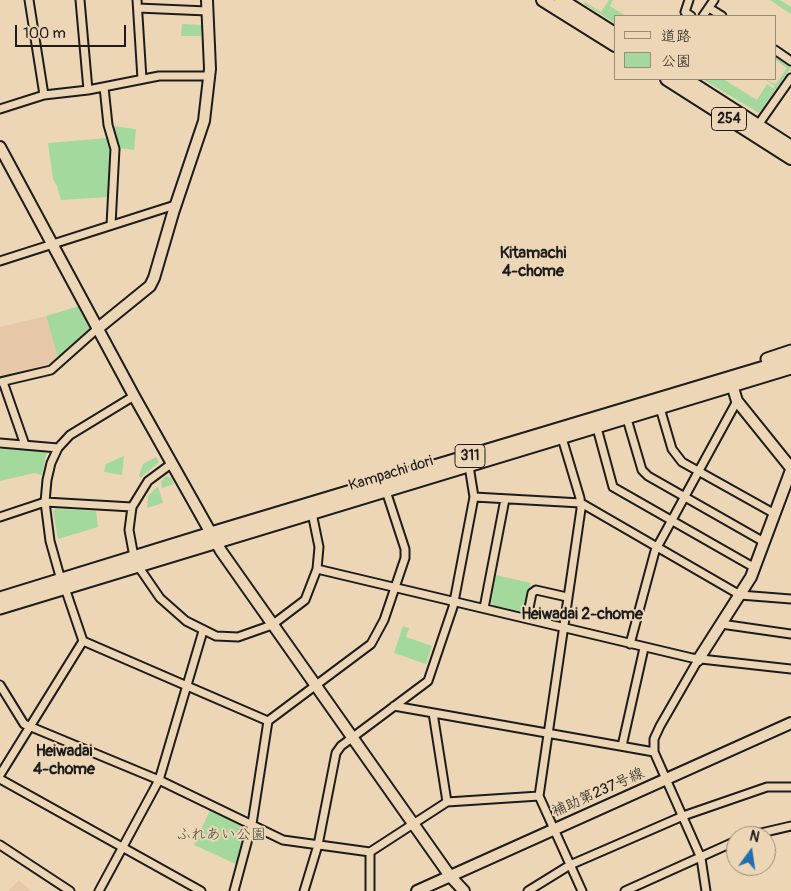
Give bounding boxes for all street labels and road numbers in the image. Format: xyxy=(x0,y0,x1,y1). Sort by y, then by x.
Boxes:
road number: 254 xyxy=(712,108,746,130)
road number: 311 xyxy=(455,444,485,468)
street label: Kampachi dori xyxy=(347,453,435,495)
street label: 補助第237号線 xyxy=(549,765,647,821)

